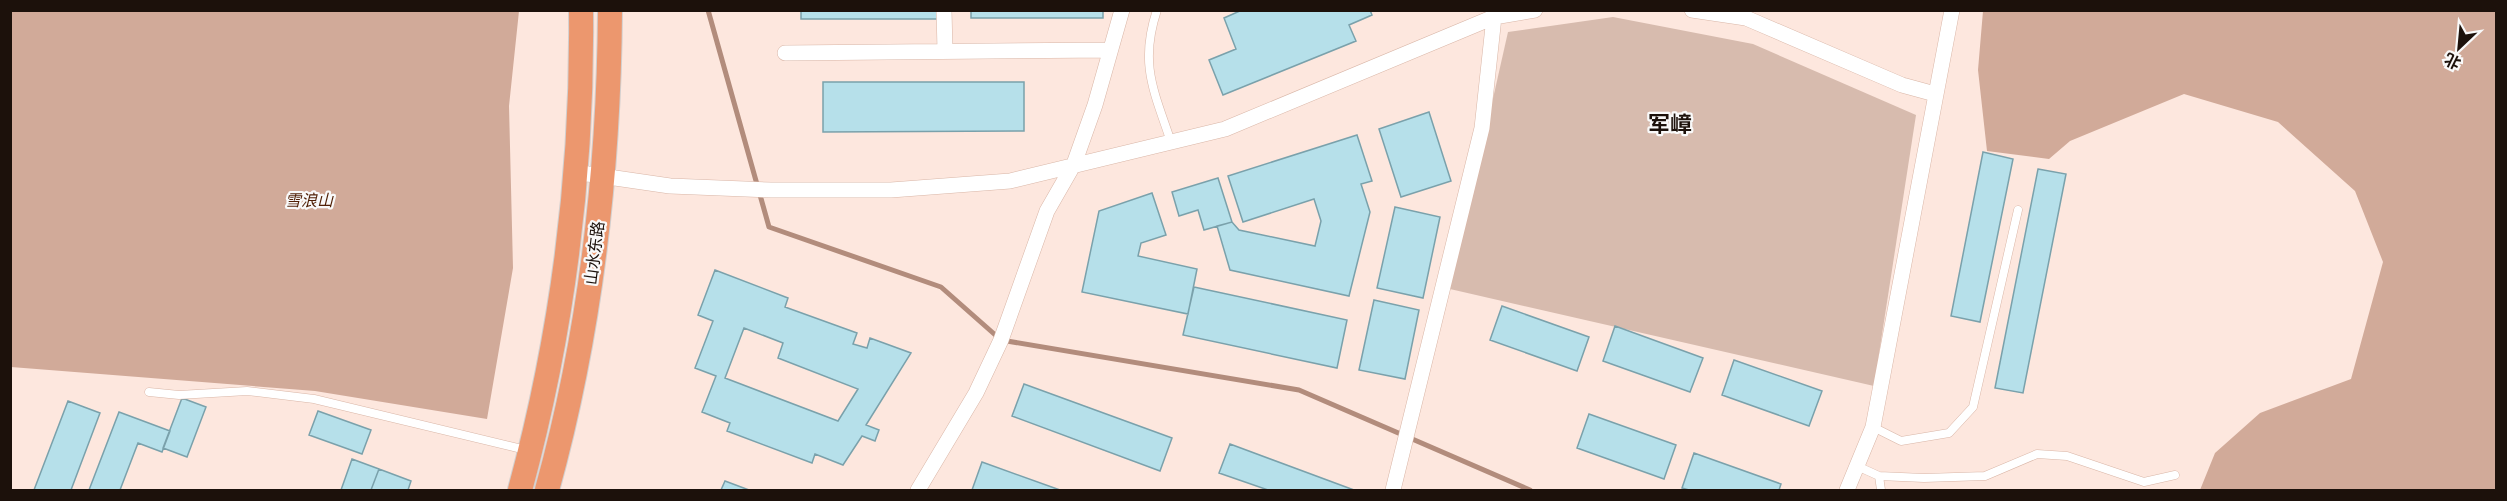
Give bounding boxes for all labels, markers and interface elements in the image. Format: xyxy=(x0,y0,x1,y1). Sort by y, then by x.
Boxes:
north arrow xyxy=(2429,18,2489,78)
text: 北 xyxy=(2441,49,2464,73)
district label: 军嶂 xyxy=(1648,112,1692,137)
park label: 雪浪山 xyxy=(285,191,334,210)
street label: 山水东路 xyxy=(581,220,608,286)

